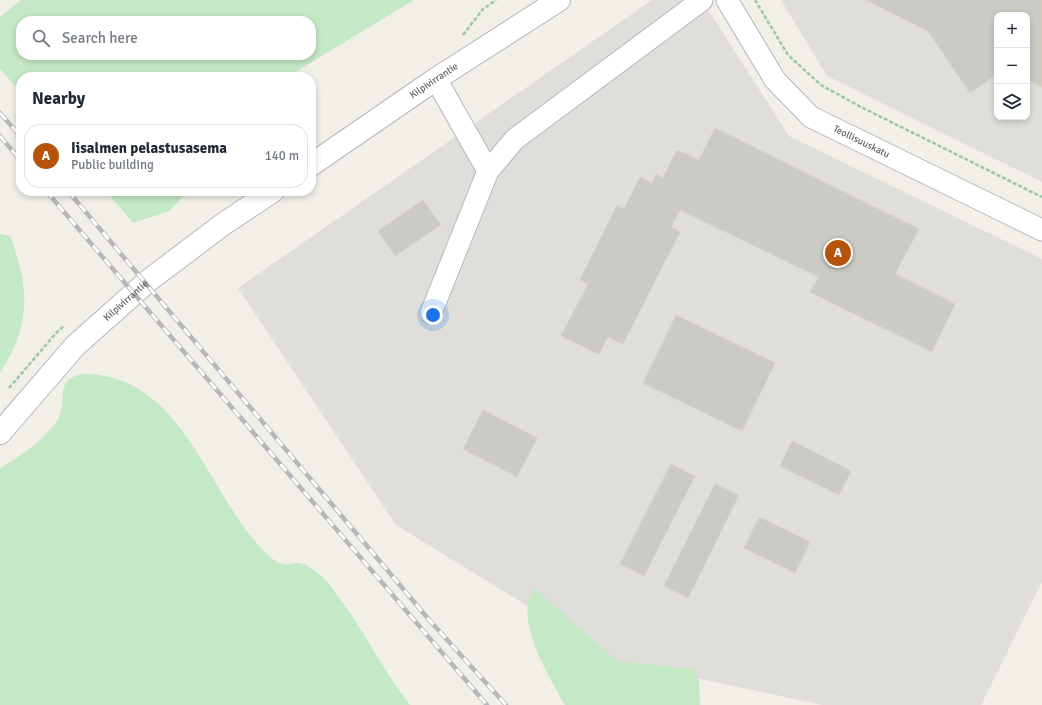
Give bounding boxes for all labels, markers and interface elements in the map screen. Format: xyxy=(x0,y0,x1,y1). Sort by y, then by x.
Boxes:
map controls xyxy=(994,12,1030,120)
button: + xyxy=(994,12,1030,48)
search box xyxy=(16,16,316,60)
icon: search xyxy=(30,27,52,49)
text: Search here xyxy=(62,29,138,47)
button: − xyxy=(994,48,1030,84)
street label: Kilpivirrantie xyxy=(407,60,460,101)
button: layers xyxy=(994,84,1030,120)
text: Nearby xyxy=(32,88,85,109)
street label: Teollisuuskatu xyxy=(831,123,892,161)
text: Iisalmen pelastusasema xyxy=(71,139,227,157)
text: A xyxy=(42,148,50,164)
text: 140 m xyxy=(265,148,299,164)
text: Public building xyxy=(71,157,154,173)
pin: A xyxy=(825,238,851,268)
street label: Kilpivirrantie xyxy=(101,278,151,324)
your location xyxy=(423,305,443,325)

